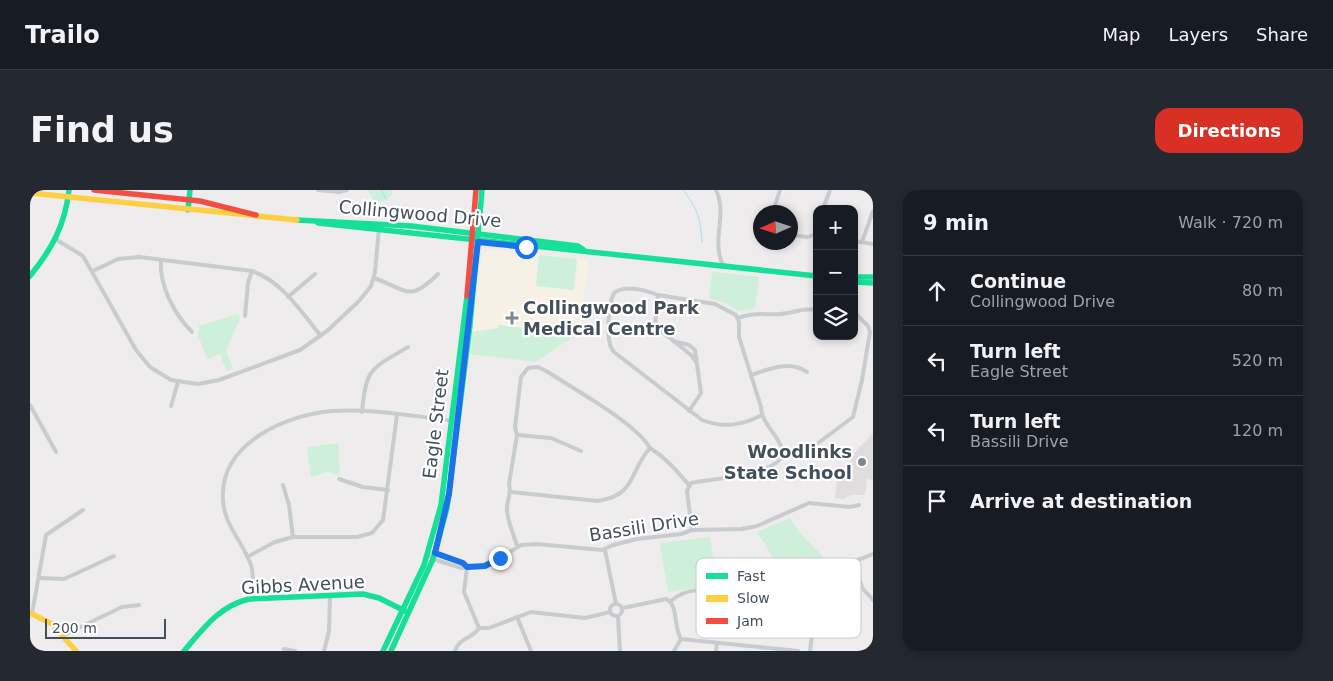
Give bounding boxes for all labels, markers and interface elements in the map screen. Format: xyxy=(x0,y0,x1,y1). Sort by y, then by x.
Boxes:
text: Trailo xyxy=(25,21,100,49)
text: Map xyxy=(1102,24,1140,45)
text: Layers xyxy=(1168,24,1228,45)
text: Share xyxy=(1256,24,1308,45)
button: Directions xyxy=(1155,108,1303,153)
text: Find us xyxy=(30,110,174,150)
street label: Collingwood Drive xyxy=(338,196,502,231)
north arrow xyxy=(753,205,798,250)
map controls xyxy=(813,205,858,340)
button: + xyxy=(813,205,858,250)
text: 9 min xyxy=(923,211,989,235)
text: Walk · 720 m xyxy=(1178,213,1283,232)
route start xyxy=(515,236,538,259)
button: − xyxy=(813,250,858,295)
text: Continue xyxy=(970,270,1066,292)
icon: ahead xyxy=(923,277,951,305)
text: 80 m xyxy=(1242,281,1283,300)
text: Collingwood Drive xyxy=(970,292,1115,311)
button: layers xyxy=(813,295,858,340)
place label: Collingwood Park Medical Centre xyxy=(523,297,700,339)
marker: Collingwood Park Medical Centre xyxy=(505,311,519,325)
text: Turn left xyxy=(970,340,1061,362)
icon: left xyxy=(923,347,951,375)
text: 520 m xyxy=(1232,351,1283,370)
text: Eagle Street xyxy=(970,362,1068,381)
street label: Eagle Street xyxy=(418,368,453,480)
text: Turn left xyxy=(970,410,1061,432)
icon: left xyxy=(923,417,951,445)
text: 120 m xyxy=(1232,421,1283,440)
text: Bassili Drive xyxy=(970,432,1069,451)
place label: Woodlinks State School xyxy=(724,441,852,483)
marker: Woodlinks State School xyxy=(856,456,868,468)
icon: arrive xyxy=(923,487,951,515)
text: Arrive at destination xyxy=(970,490,1192,512)
street label: Bassili Drive xyxy=(588,507,700,546)
route end xyxy=(489,547,512,570)
legend xyxy=(696,558,861,638)
text: Fast xyxy=(737,568,766,584)
street label: Gibbs Avenue xyxy=(241,571,365,598)
text: Slow xyxy=(737,590,770,606)
text: Jam xyxy=(736,613,763,629)
scale bar xyxy=(45,616,166,639)
text: 200 m xyxy=(52,620,97,636)

